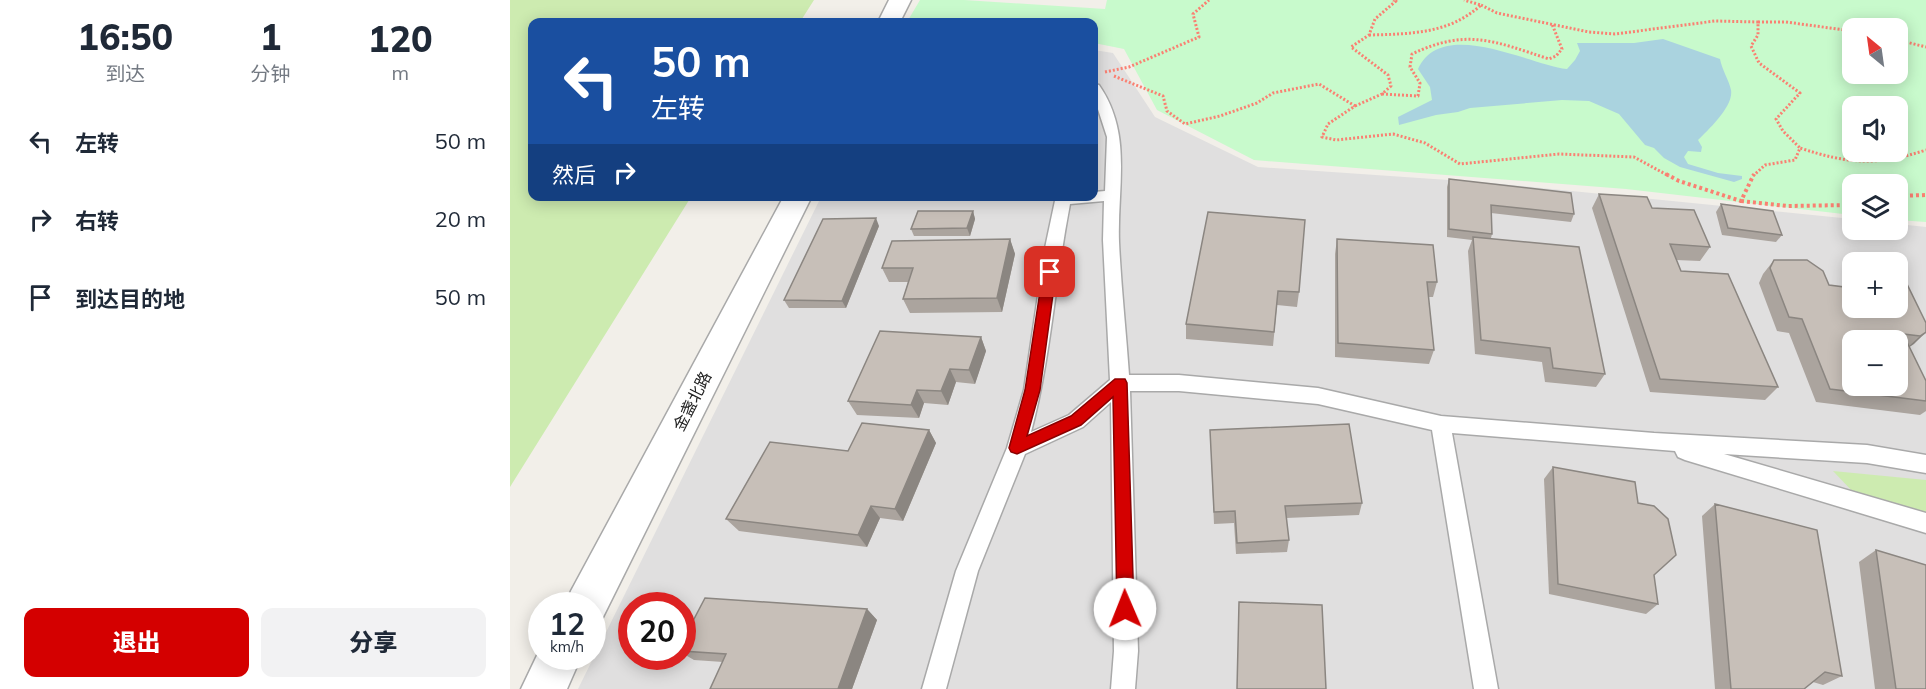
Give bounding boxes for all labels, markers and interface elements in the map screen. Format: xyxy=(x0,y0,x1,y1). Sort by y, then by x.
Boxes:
text: 16:50 xyxy=(77,14,173,59)
text: 1 xyxy=(260,14,281,59)
text: 120 xyxy=(368,16,433,61)
north arrow xyxy=(1842,18,1908,84)
map controls xyxy=(1842,18,1908,396)
text: 50 m xyxy=(651,35,751,88)
icon: left xyxy=(552,42,630,120)
text: m xyxy=(391,60,409,85)
text: 到达 xyxy=(105,61,145,86)
text: 分钟 xyxy=(250,61,290,86)
text: 左转 xyxy=(651,91,705,125)
button: sound xyxy=(1842,96,1908,162)
icon: left xyxy=(24,125,57,158)
text: 50 m xyxy=(435,127,486,155)
text: 左转 xyxy=(75,129,119,157)
icon: right xyxy=(608,156,641,189)
text: 然后 xyxy=(552,161,596,189)
button: layers xyxy=(1842,174,1908,240)
icon: right xyxy=(24,203,57,236)
text: 20 m xyxy=(435,205,486,233)
text: 右转 xyxy=(75,207,119,235)
pin xyxy=(1024,246,1075,297)
button: + xyxy=(1842,252,1908,318)
icon: arrive xyxy=(1033,255,1066,288)
icon: arrive xyxy=(24,281,57,314)
text: 50 m xyxy=(435,283,486,311)
text: 到达目的地 xyxy=(75,285,185,313)
button: − xyxy=(1842,330,1908,396)
street label: 金盏北路 xyxy=(669,368,715,434)
position arrow xyxy=(1093,577,1157,641)
speed limit sign: 20 xyxy=(618,592,696,670)
text: 12 xyxy=(549,605,585,643)
button: 退出 xyxy=(24,608,249,677)
button: 分享 xyxy=(261,608,486,677)
text: km/h xyxy=(550,637,584,656)

